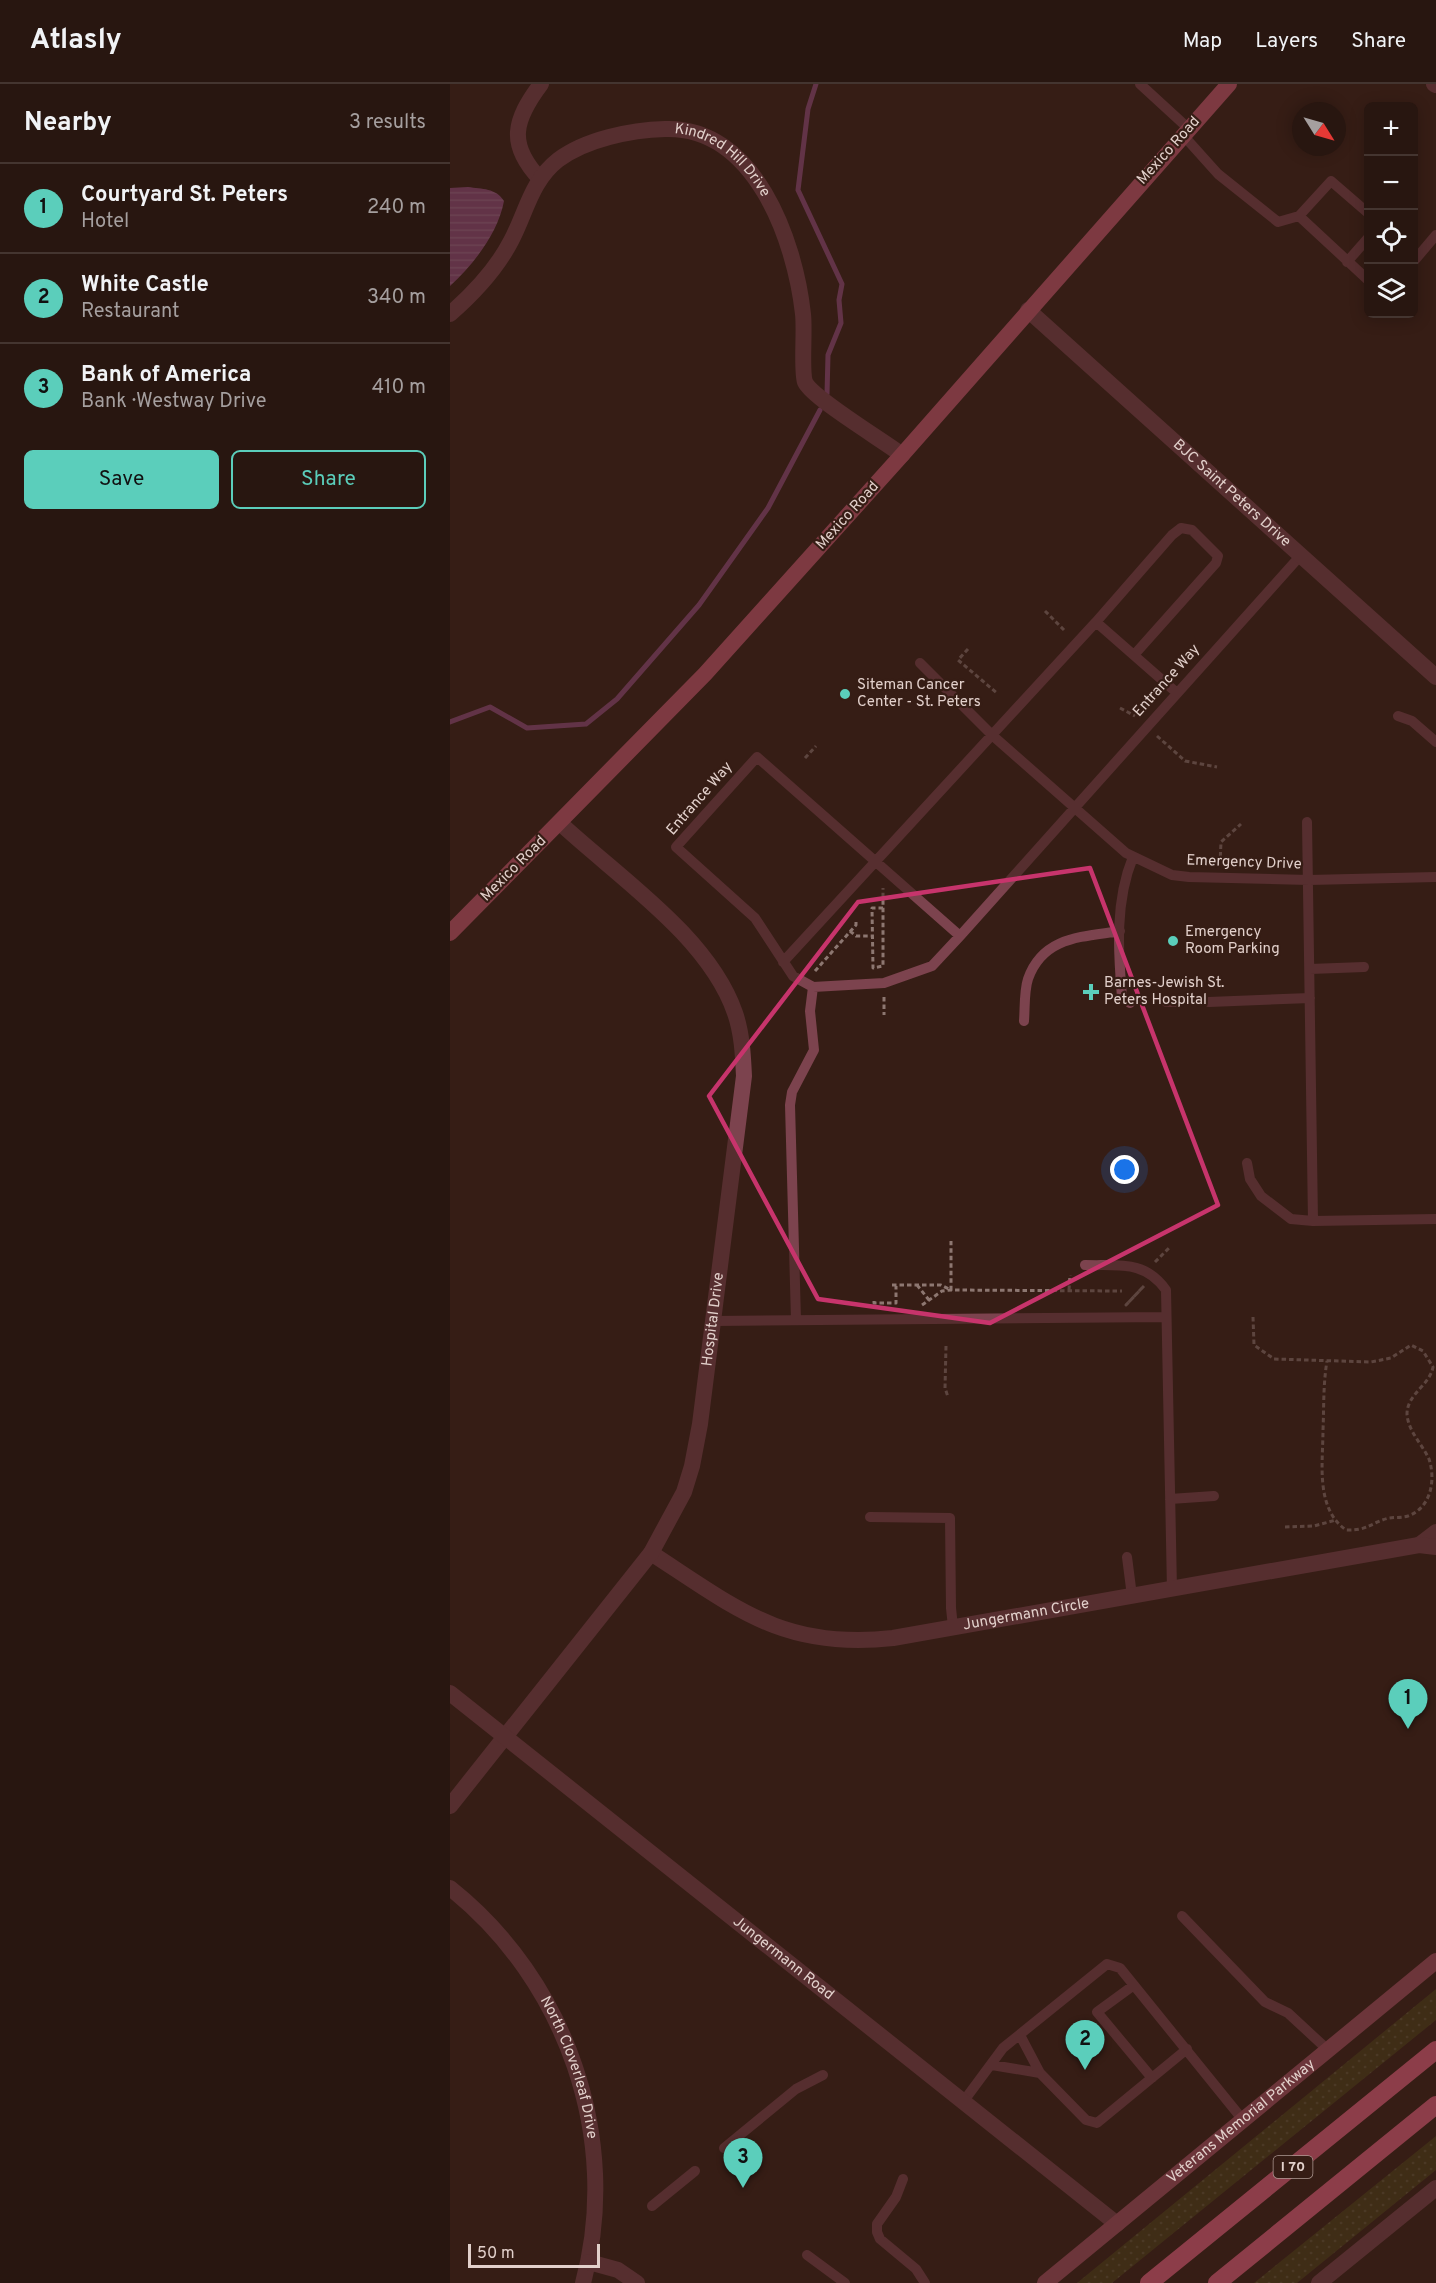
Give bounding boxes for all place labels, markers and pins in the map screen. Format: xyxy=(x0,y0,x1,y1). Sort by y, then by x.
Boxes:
place label: Siteman Cancer Center - St. Peters xyxy=(857,676,981,712)
marker: Siteman Cancer Center - St. Peters xyxy=(838,687,852,701)
place label: Emergency Room Parking xyxy=(1185,923,1280,959)
marker: Emergency Room Parking xyxy=(1166,934,1180,948)
place label: Barnes-Jewish St. Peters Hospital xyxy=(1104,974,1224,1010)
marker: Barnes-Jewish St. Peters Hospital xyxy=(1082,983,1100,1001)
pin: 1 xyxy=(1388,1680,1428,1729)
pin: 2 xyxy=(1066,2020,1104,2070)
pin: 3 xyxy=(724,2138,762,2188)

